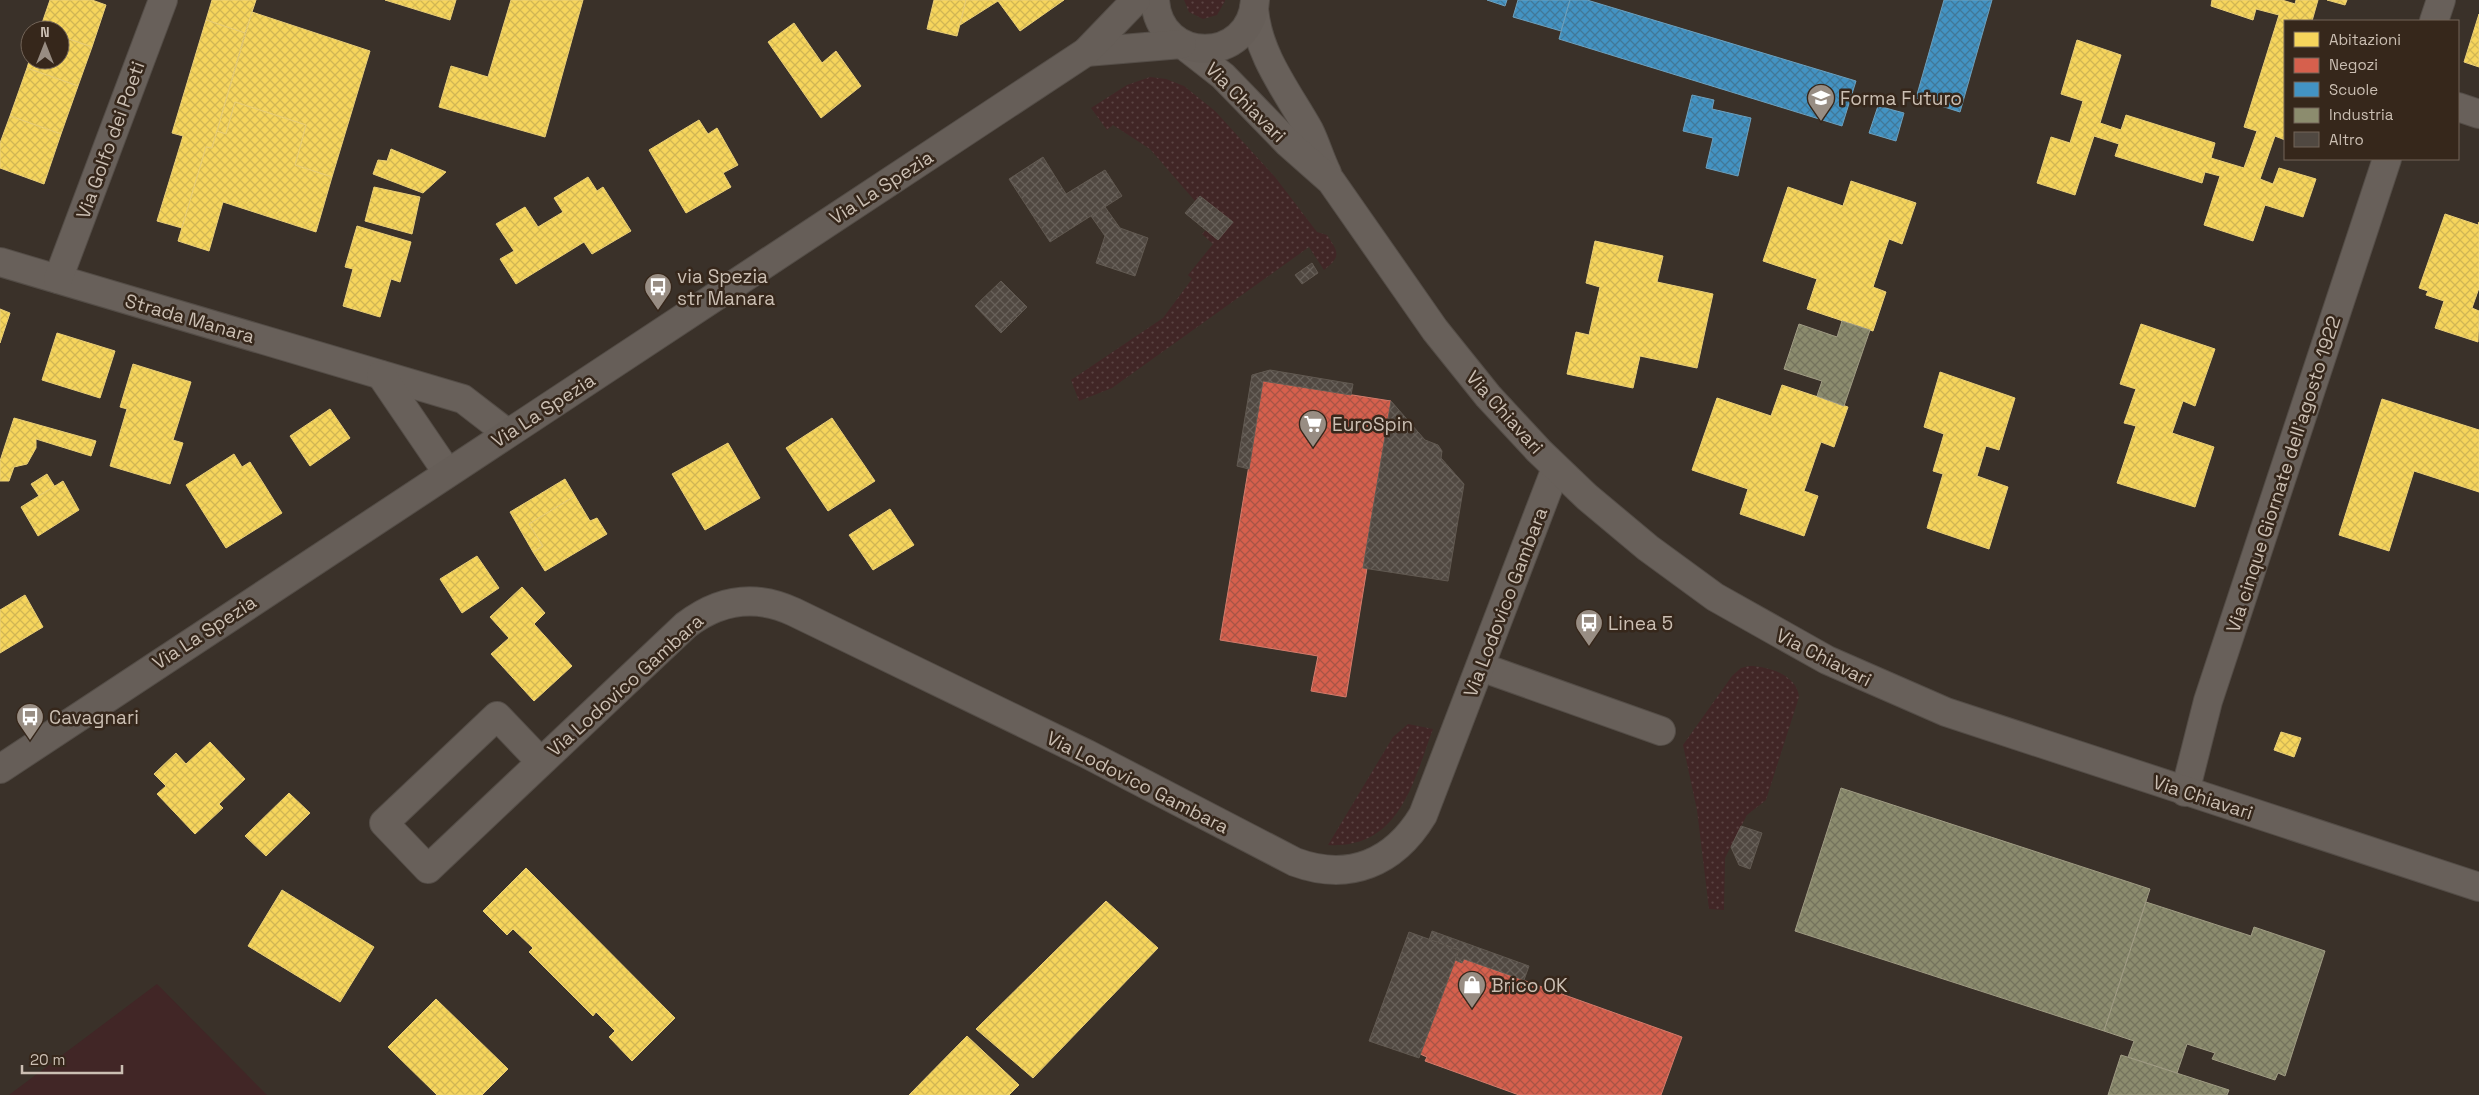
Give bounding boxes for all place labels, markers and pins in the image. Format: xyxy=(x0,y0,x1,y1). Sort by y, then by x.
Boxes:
school or university icon: Forma Futuro xyxy=(1806,83,1836,122)
place label: Forma Futuro xyxy=(1840,86,1962,111)
place label: via Spezia str Manara xyxy=(677,264,775,311)
bus stop icon: via Spezia str Manara xyxy=(643,272,673,311)
supermarket icon: EuroSpin xyxy=(1298,409,1328,448)
place label: EuroSpin xyxy=(1332,412,1413,437)
bus stop icon: Linea 5 xyxy=(1574,608,1604,647)
place label: Linea 5 xyxy=(1608,611,1673,636)
bus stop icon: Cavagnari xyxy=(15,702,45,741)
place label: Cavagnari xyxy=(49,705,139,730)
shop icon: Brico OK xyxy=(1457,970,1487,1009)
place label: Brico OK xyxy=(1491,973,1568,998)

